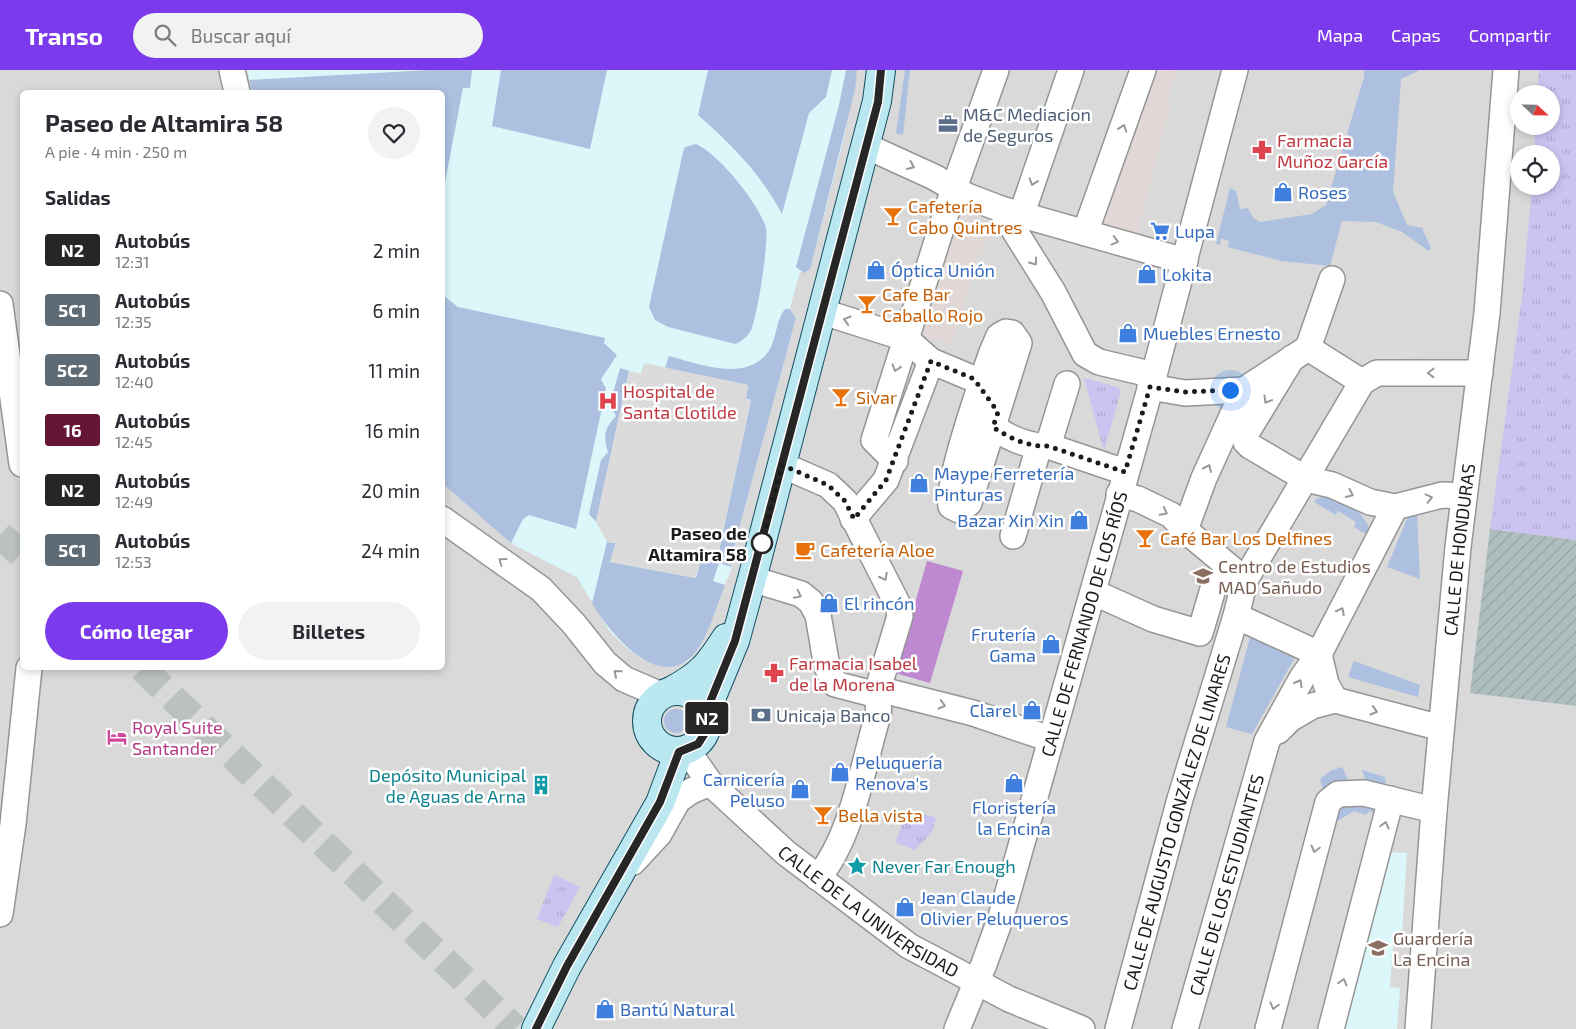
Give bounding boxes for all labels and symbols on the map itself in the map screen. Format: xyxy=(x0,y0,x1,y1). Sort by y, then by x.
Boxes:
north arrow xyxy=(1510,85,1560,135)
place label: M&C Mediacion de Seguros xyxy=(963,103,1091,146)
office icon: M&C Mediacion de Seguros xyxy=(937,113,959,135)
one-way arrow xyxy=(1118,124,1128,132)
place label: Farmacia Muñoz García xyxy=(1277,129,1388,172)
pharmacy icon: Farmacia Muñoz García xyxy=(1251,139,1273,161)
one-way arrow xyxy=(906,160,915,170)
one-way arrow xyxy=(1029,177,1039,185)
shop icon: Roses xyxy=(1272,181,1294,203)
place label: Roses xyxy=(1298,181,1347,203)
place label: Cafetería Cabo Quintres xyxy=(908,195,1023,238)
bar icon: Cafetería Cabo Quintres xyxy=(882,205,904,227)
supermarket icon: Lupa xyxy=(1149,220,1171,242)
place label: Lupa xyxy=(1175,220,1215,242)
one-way arrow xyxy=(1111,235,1120,246)
one-way arrow xyxy=(1028,256,1037,266)
shop icon: Óptica Unión xyxy=(865,259,887,281)
place label: Óptica Unión xyxy=(891,259,995,281)
shop icon: Lokita xyxy=(1136,263,1158,285)
place label: Lokita xyxy=(1162,263,1212,285)
place label: Cafe Bar Caballo Rojo xyxy=(882,283,983,326)
bar icon: Cafe Bar Caballo Rojo xyxy=(856,293,878,315)
one-way arrow xyxy=(844,315,852,325)
shop icon: Muebles Ernesto xyxy=(1117,322,1139,344)
place label: Muebles Ernesto xyxy=(1143,322,1281,344)
one-way arrow xyxy=(892,363,902,372)
one-way arrow xyxy=(1427,368,1434,378)
your location xyxy=(1218,378,1243,403)
place label: Hospital de Santa Clotilde xyxy=(623,380,737,423)
bar icon: Sivar xyxy=(830,386,852,408)
place label: Sivar xyxy=(856,386,897,408)
hospital icon: Hospital de Santa Clotilde xyxy=(597,390,619,412)
one-way arrow xyxy=(1263,394,1273,403)
place label: Maype Ferretería Pinturas xyxy=(934,462,1074,505)
street label: CALLE DE HONDURAS xyxy=(1439,462,1479,637)
one-way arrow xyxy=(1202,464,1213,473)
shop icon: Maype Ferretería Pinturas xyxy=(908,472,930,494)
one-way arrow xyxy=(1345,487,1354,498)
street label: CALLE DE FERNANDO DE LOS RÍOS xyxy=(1036,489,1132,759)
one-way arrow xyxy=(1424,493,1433,504)
one-way arrow xyxy=(1159,506,1168,516)
place label: Bazar Xin Xin xyxy=(957,509,1064,531)
shop icon: Bazar Xin Xin xyxy=(1068,509,1090,531)
place label: Paseo de Altamira 58 xyxy=(648,522,747,565)
bar icon: Café Bar Los Delfines xyxy=(1134,527,1156,549)
place label: Café Bar Los Delfines xyxy=(1160,527,1332,549)
marker: Paseo de Altamira 58 xyxy=(751,532,773,554)
cafe icon: Cafetería Aloe xyxy=(794,539,816,561)
place label: Cafetería Aloe xyxy=(820,539,935,561)
place label: Centro de Estudios MAD Sañudo xyxy=(1218,555,1371,598)
one-way arrow xyxy=(498,558,507,567)
school or university icon: Centro de Estudios MAD Sañudo xyxy=(1192,565,1214,587)
one-way arrow xyxy=(878,572,888,581)
one-way arrow xyxy=(793,588,802,599)
shop icon: El rincón xyxy=(818,592,840,614)
place label: El rincón xyxy=(844,592,914,614)
one-way arrow xyxy=(1335,607,1345,616)
place label: Frutería Gama xyxy=(971,623,1036,666)
shop icon: Frutería Gama xyxy=(1040,633,1062,655)
street label: CALLE DE AUGUSTO GONZÁLEZ DE LINARES xyxy=(1118,651,1235,993)
place label: Farmacia Isabel de la Morena xyxy=(789,652,918,695)
pharmacy icon: Farmacia Isabel de la Morena xyxy=(763,662,785,684)
one-way arrow xyxy=(614,670,623,679)
one-way arrow xyxy=(1293,680,1303,689)
place label: Clarel xyxy=(970,699,1018,721)
shop icon: Clarel xyxy=(1021,699,1043,721)
one-way arrow xyxy=(938,700,946,710)
line badge: N2 xyxy=(684,702,730,734)
bank icon: Unicaja Banco xyxy=(750,704,772,726)
place label: Unicaja Banco xyxy=(776,704,890,726)
one-way arrow xyxy=(1369,705,1377,715)
place label: Royal Suite Santander xyxy=(132,716,223,759)
hotel icon: Royal Suite Santander xyxy=(106,726,128,748)
place label: Peluquería Renova's xyxy=(855,751,943,794)
shop icon: Peluquería Renova's xyxy=(829,761,851,783)
place label: Depósito Municipal de Aguas de Arna xyxy=(369,764,527,807)
place label: Carnicería Peluso xyxy=(703,768,785,811)
street label: CALLE DE LOS ESTUDIANTES xyxy=(1184,771,1268,998)
shop icon: Floristería la Encina xyxy=(1003,772,1025,794)
building icon: Depósito Municipal de Aguas de Arna xyxy=(530,774,552,796)
shop icon: Carnicería Peluso xyxy=(789,778,811,800)
place label: Floristería la Encina xyxy=(972,796,1056,839)
bar icon: Bella vista xyxy=(812,804,834,826)
place label: Bella vista xyxy=(838,804,923,826)
one-way arrow xyxy=(1379,821,1389,829)
street label: CALLE DE LA UNIVERSIDAD xyxy=(774,841,963,982)
one-way arrow xyxy=(1310,845,1321,854)
place icon: Never Far Enough xyxy=(846,855,868,877)
place label: Never Far Enough xyxy=(872,855,1016,877)
place label: Jean Claude Olivier Peluqueros xyxy=(920,886,1069,929)
shop icon: Jean Claude Olivier Peluqueros xyxy=(894,896,916,918)
place label: Guardería La Encina xyxy=(1393,927,1473,970)
school or university icon: Guardería La Encina xyxy=(1367,937,1389,959)
one-way arrow xyxy=(1338,978,1348,986)
shop icon: Bantú Natural xyxy=(594,998,616,1020)
place label: Bantú Natural xyxy=(620,998,735,1020)
one-way arrow xyxy=(1269,1002,1280,1011)

